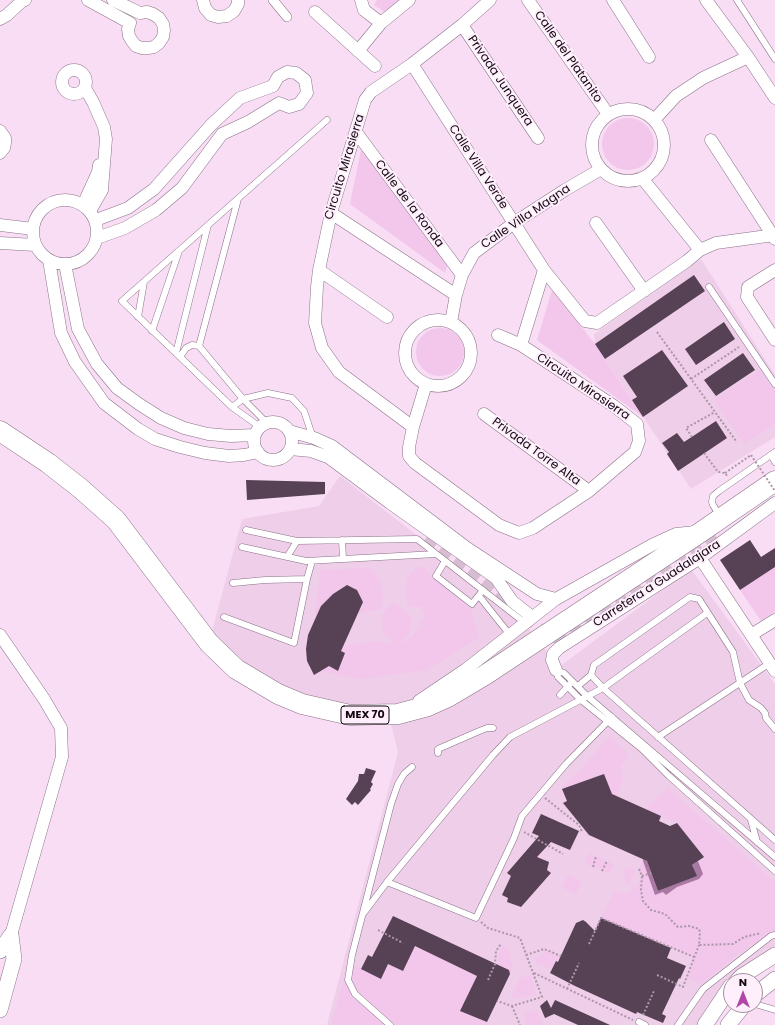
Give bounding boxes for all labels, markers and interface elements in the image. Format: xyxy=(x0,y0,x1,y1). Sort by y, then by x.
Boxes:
street label: Calle del Platanito xyxy=(531,8,605,106)
street label: Privada Junquera xyxy=(464,33,536,129)
street label: Circuito Mirasierra xyxy=(322,113,368,221)
street label: Calle Villa Verde xyxy=(445,122,511,212)
street label: Calle de la Ronda xyxy=(371,157,447,251)
street label: Calle Villa Magna xyxy=(479,182,573,252)
street label: Circuito Mirasierra xyxy=(534,350,632,424)
street label: Privada Torre Alta xyxy=(489,415,583,489)
street label: Carretera a Guadalajara xyxy=(591,537,723,631)
road number: MEX 70 xyxy=(341,706,389,724)
north arrow xyxy=(723,973,763,1013)
text: N xyxy=(739,974,747,990)

